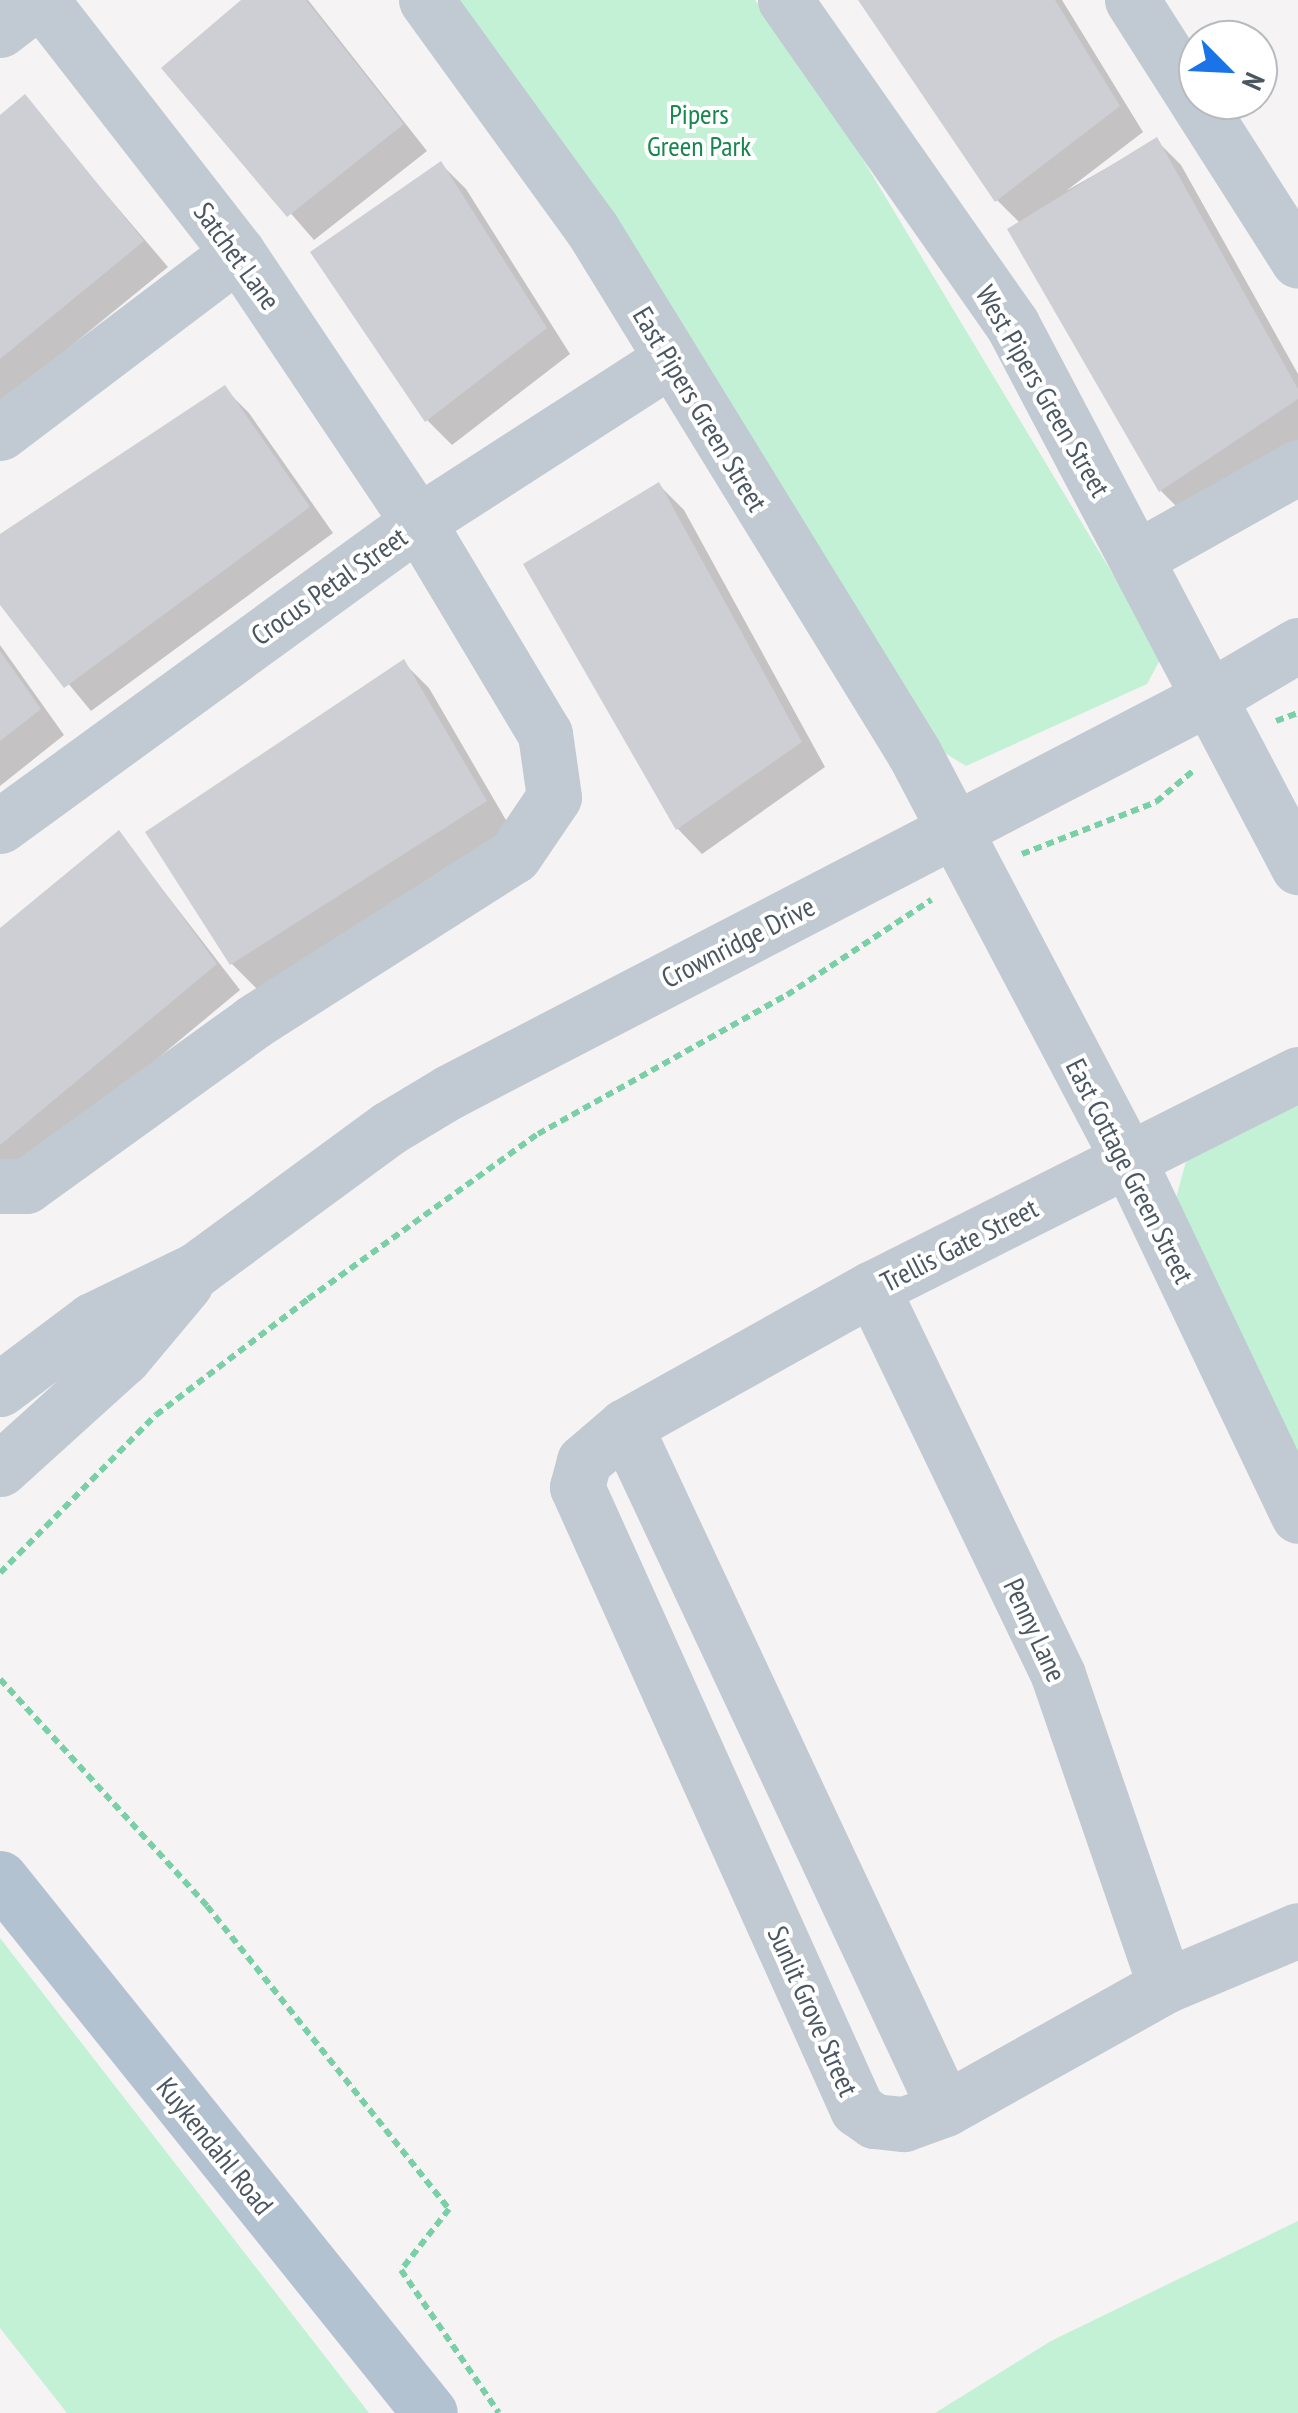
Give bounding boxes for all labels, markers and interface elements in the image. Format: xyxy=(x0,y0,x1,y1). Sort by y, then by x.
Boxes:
north arrow xyxy=(1178,20,1278,120)
text: N xyxy=(1234,67,1274,96)
park label: Pipers Green Park xyxy=(647,97,751,163)
street label: Satchet Lane xyxy=(187,196,287,316)
street label: West Pipers Green Street xyxy=(969,279,1117,503)
street label: East Pipers Green Street xyxy=(626,301,774,517)
street label: Crocus Petal Street xyxy=(245,520,413,652)
street label: Crownridge Drive xyxy=(656,889,820,995)
street label: East Cottage Green Street xyxy=(1059,1053,1201,1289)
street label: Trellis Gate Street xyxy=(875,1191,1043,1299)
street label: Penny Lane xyxy=(996,1573,1074,1687)
street label: Sunlit Grove Street xyxy=(761,1921,865,2101)
street label: Kuykendahl Road xyxy=(150,2071,280,2221)

